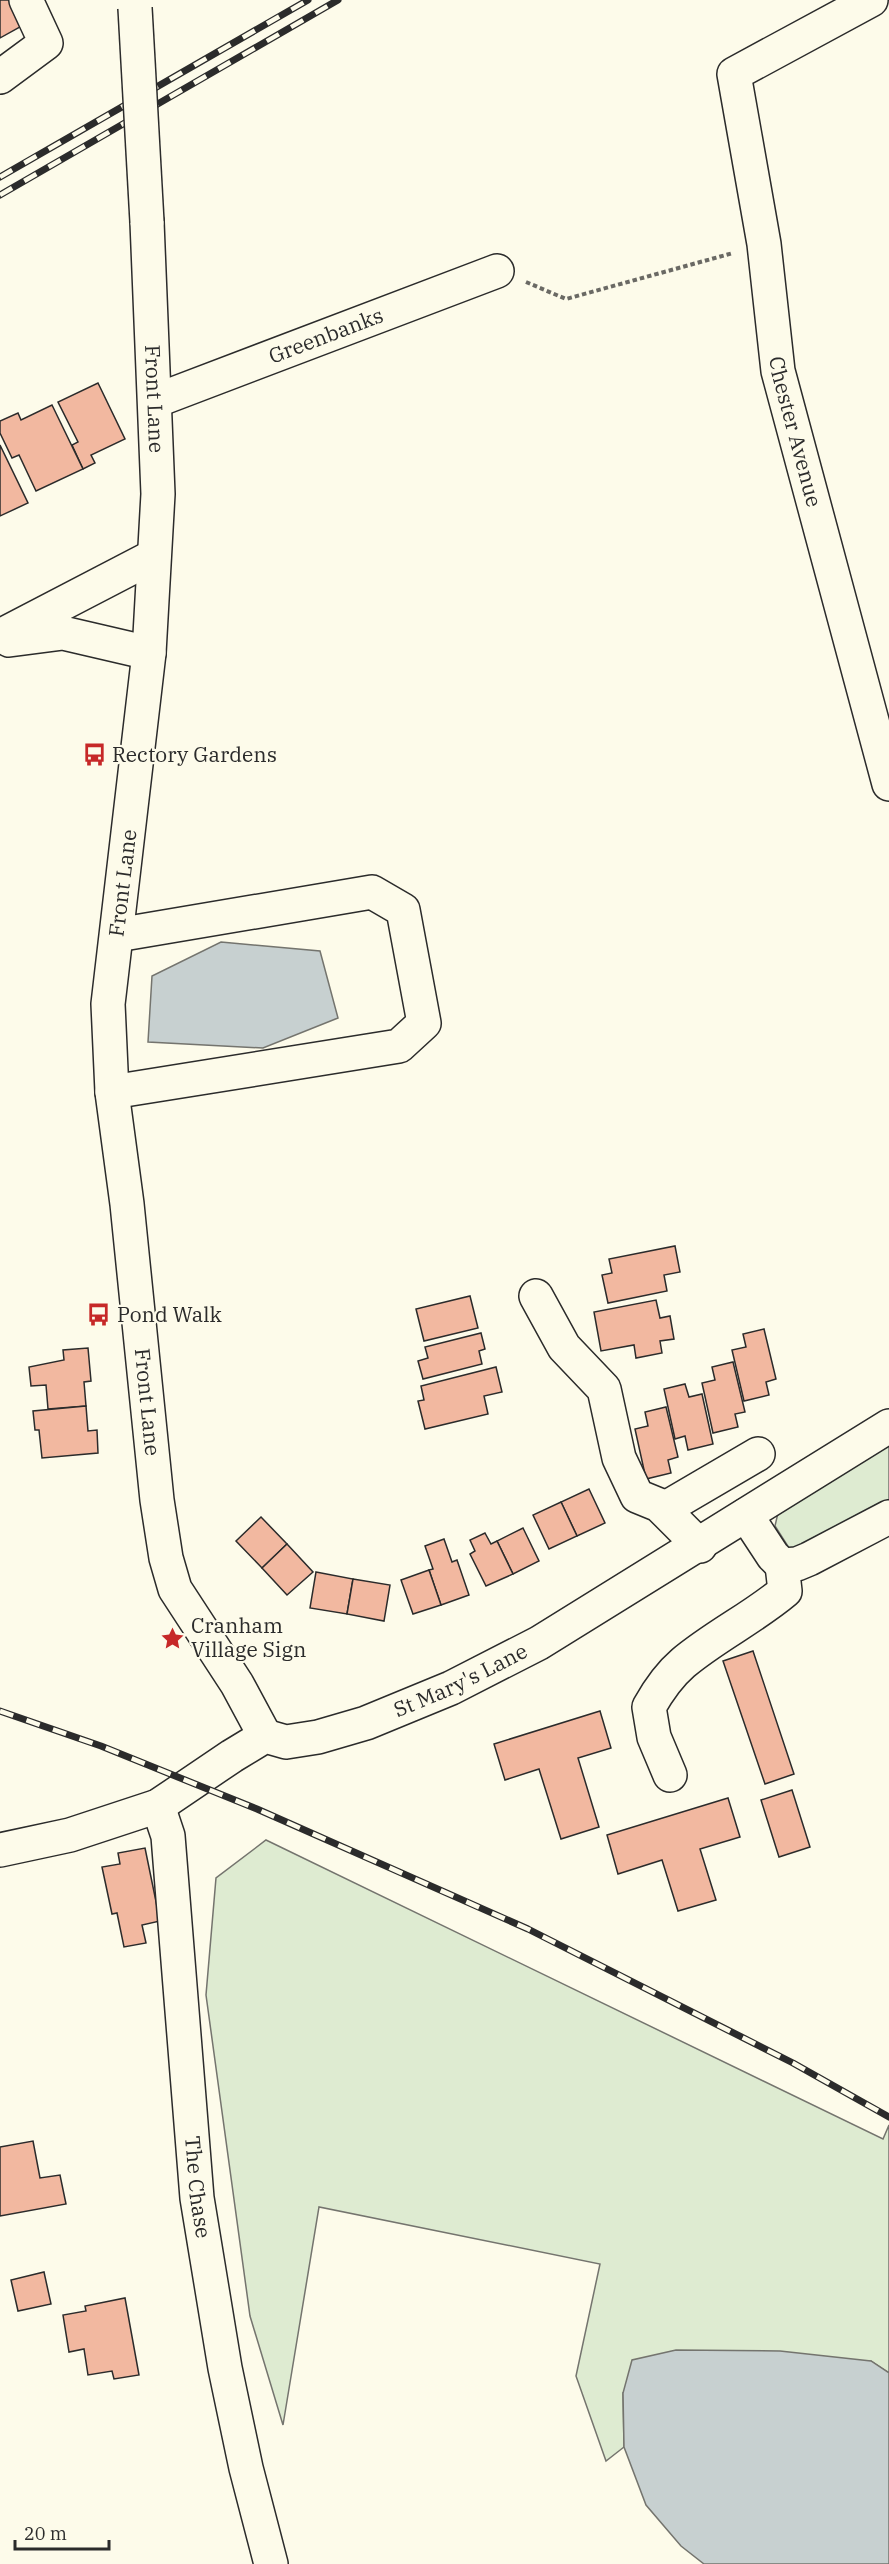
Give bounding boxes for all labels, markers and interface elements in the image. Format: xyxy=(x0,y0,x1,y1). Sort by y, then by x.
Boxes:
street label: Greenbanks xyxy=(264,301,387,370)
street label: Front Lane xyxy=(139,344,171,453)
street label: Chester Avenue xyxy=(763,355,829,510)
place label: Rectory Gardens xyxy=(112,740,277,768)
bus stop icon: Rectory Gardens xyxy=(81,742,107,768)
street label: Front Lane xyxy=(102,828,142,938)
place label: Pond Walk xyxy=(117,1300,222,1328)
bus stop icon: Pond Walk xyxy=(86,1302,112,1328)
street label: Front Lane xyxy=(129,1347,167,1457)
place label: Cranham Village Sign xyxy=(191,1611,306,1663)
place icon: Cranham Village Sign xyxy=(160,1625,186,1651)
street label: St Mary's Lane xyxy=(389,1636,532,1723)
street label: The Chase xyxy=(179,2135,218,2240)
scale bar xyxy=(15,2513,110,2551)
text: 20 m xyxy=(24,2522,67,2545)

